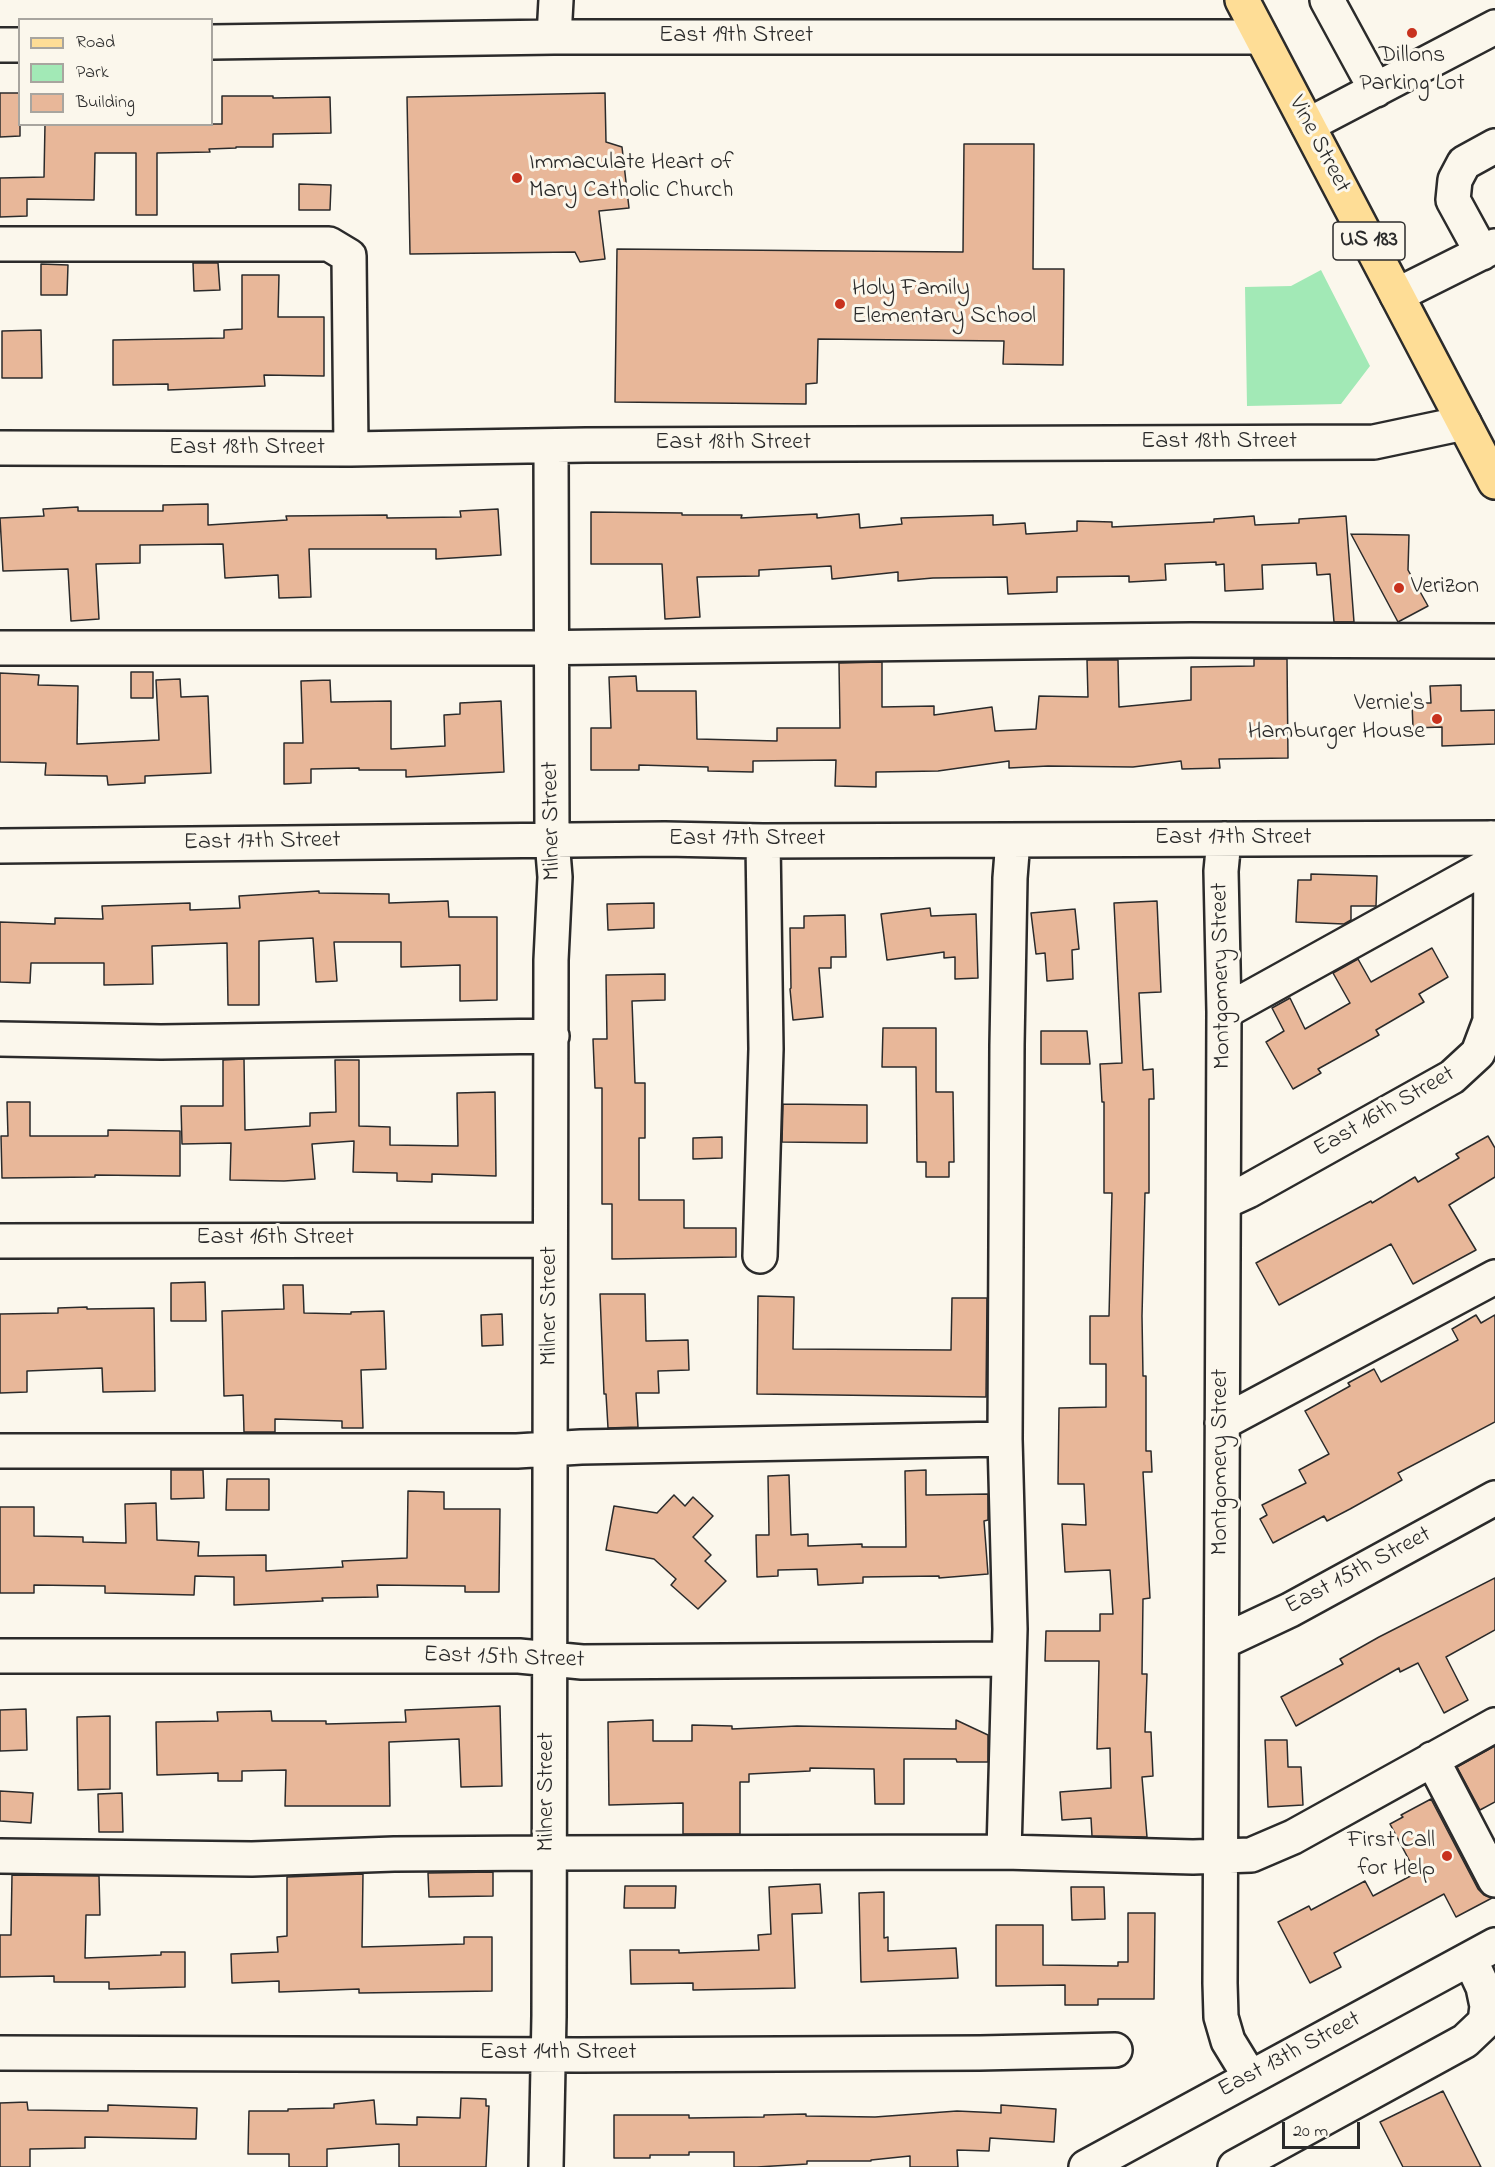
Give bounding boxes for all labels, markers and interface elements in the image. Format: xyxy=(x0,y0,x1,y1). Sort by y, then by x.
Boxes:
legend xyxy=(18,18,213,126)
street label: East 19th Street xyxy=(659,23,813,51)
marker: Dillons Parking Lot xyxy=(1405,26,1419,40)
text: Road xyxy=(76,30,115,56)
place label: Dillons Parking Lot xyxy=(1359,43,1465,99)
text: Park xyxy=(76,60,109,86)
text: Building xyxy=(76,90,135,116)
street label: Vine Street xyxy=(1280,92,1356,198)
place label: Immaculate Heart of Mary Catholic Church xyxy=(529,150,734,206)
marker: Immaculate Heart of Mary Catholic Church xyxy=(510,171,524,185)
road number: US 183 xyxy=(1333,222,1405,260)
place label: Holy Family Elementary School xyxy=(852,276,1036,332)
marker: Holy Family Elementary School xyxy=(833,297,847,311)
street label: East 18th Street xyxy=(1141,429,1297,457)
street label: East 18th Street xyxy=(655,430,811,458)
street label: East 18th Street xyxy=(169,435,325,463)
place label: Verizon xyxy=(1411,574,1479,602)
marker: Verizon xyxy=(1392,581,1406,595)
place label: Vernie's Hamburger House xyxy=(1248,691,1425,747)
marker: Vernie's Hamburger House xyxy=(1430,712,1444,726)
street label: Milner Street xyxy=(538,761,568,881)
street label: East 17th Street xyxy=(1154,825,1312,853)
street label: East 17th Street xyxy=(668,826,826,854)
street label: East 17th Street xyxy=(183,827,341,859)
street label: Montgomery Street xyxy=(1207,882,1239,1070)
street label: East 16th Street xyxy=(1309,1061,1461,1165)
street label: East 16th Street xyxy=(196,1225,354,1253)
street label: Milner Street xyxy=(537,1246,565,1366)
street label: Montgomery Street xyxy=(1208,1369,1236,1555)
street label: East 15th Street xyxy=(1281,1521,1437,1623)
street label: East 15th Street xyxy=(423,1642,585,1676)
street label: Milner Street xyxy=(534,1732,562,1852)
place label: First Call for Help xyxy=(1347,1828,1435,1884)
marker: First Call for Help xyxy=(1440,1849,1454,1863)
street label: East 13th Street xyxy=(1214,2006,1366,2106)
street label: East 14th Street xyxy=(479,2040,637,2068)
scale bar xyxy=(1285,2110,1363,2148)
text: 20 m xyxy=(1293,2119,1328,2145)

